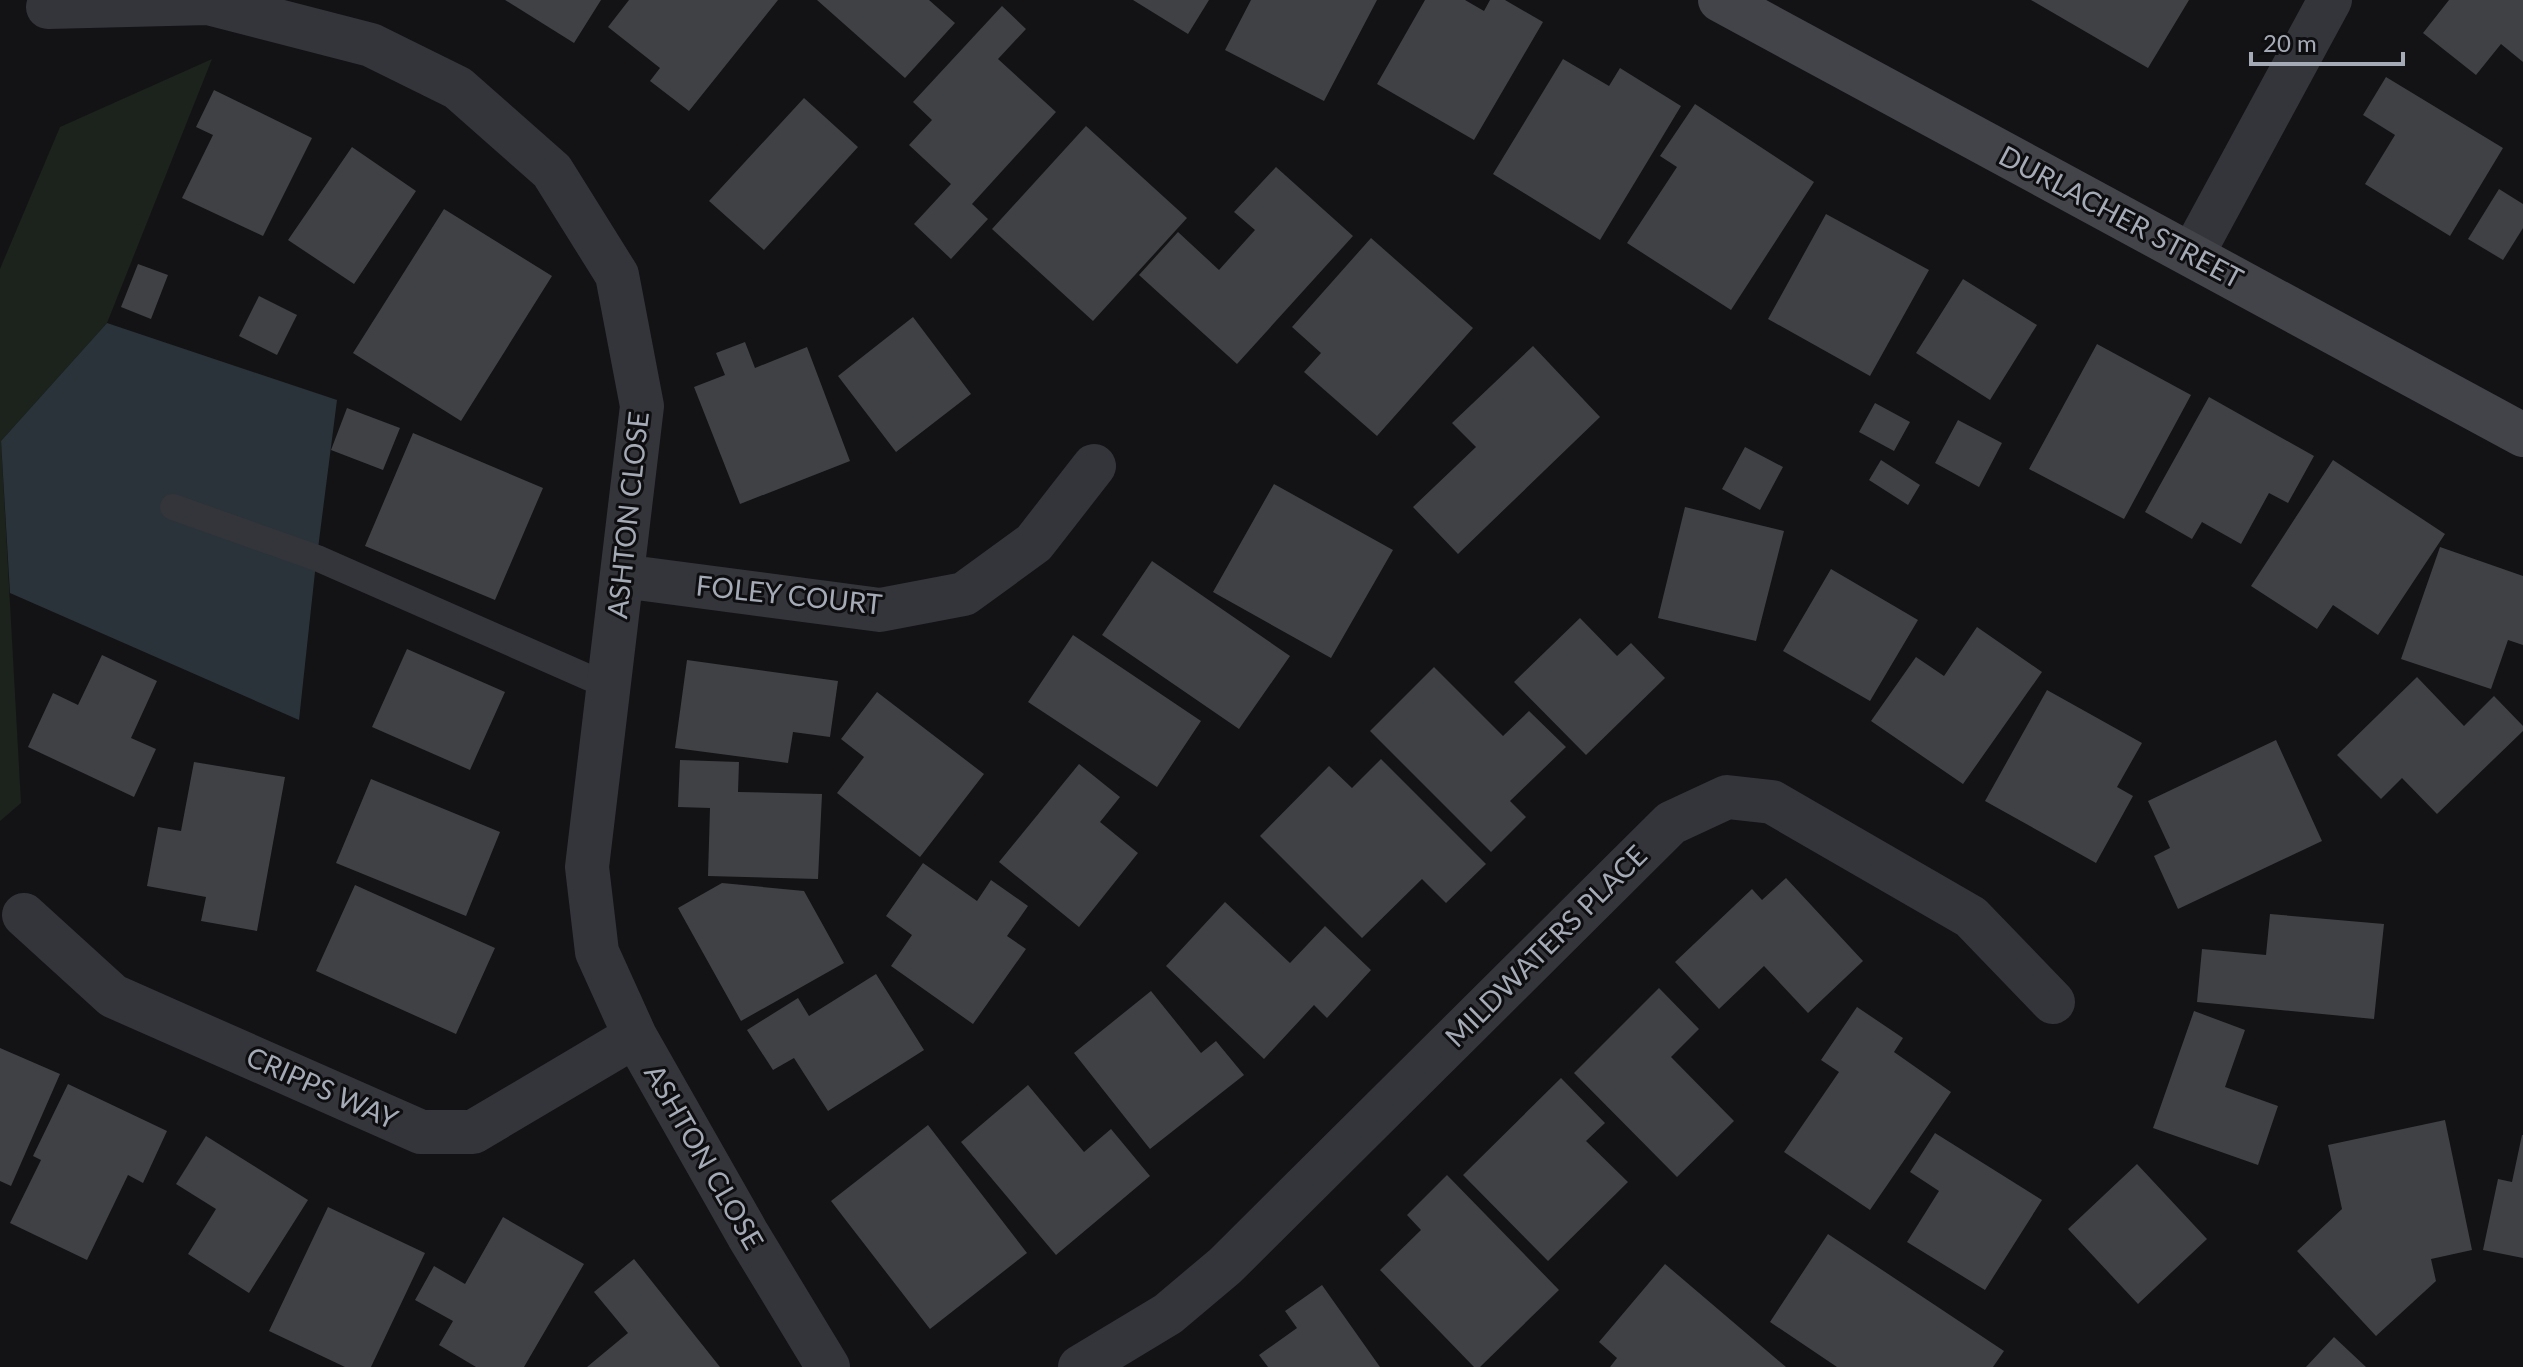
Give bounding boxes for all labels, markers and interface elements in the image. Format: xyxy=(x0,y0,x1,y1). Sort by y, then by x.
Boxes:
scale bar xyxy=(2251,16,2403,66)
text: 20 m xyxy=(2263,28,2317,57)
street label: DURLACHER STREET xyxy=(1994,137,2250,295)
street label: ASHTON CLOSE xyxy=(599,410,655,620)
street label: FOLEY COURT xyxy=(694,567,884,621)
street label: MILDWATERS PLACE xyxy=(1437,837,1653,1053)
street label: CRIPPS WAY xyxy=(242,1039,404,1136)
street label: ASHTON CLOSE xyxy=(638,1058,772,1255)

